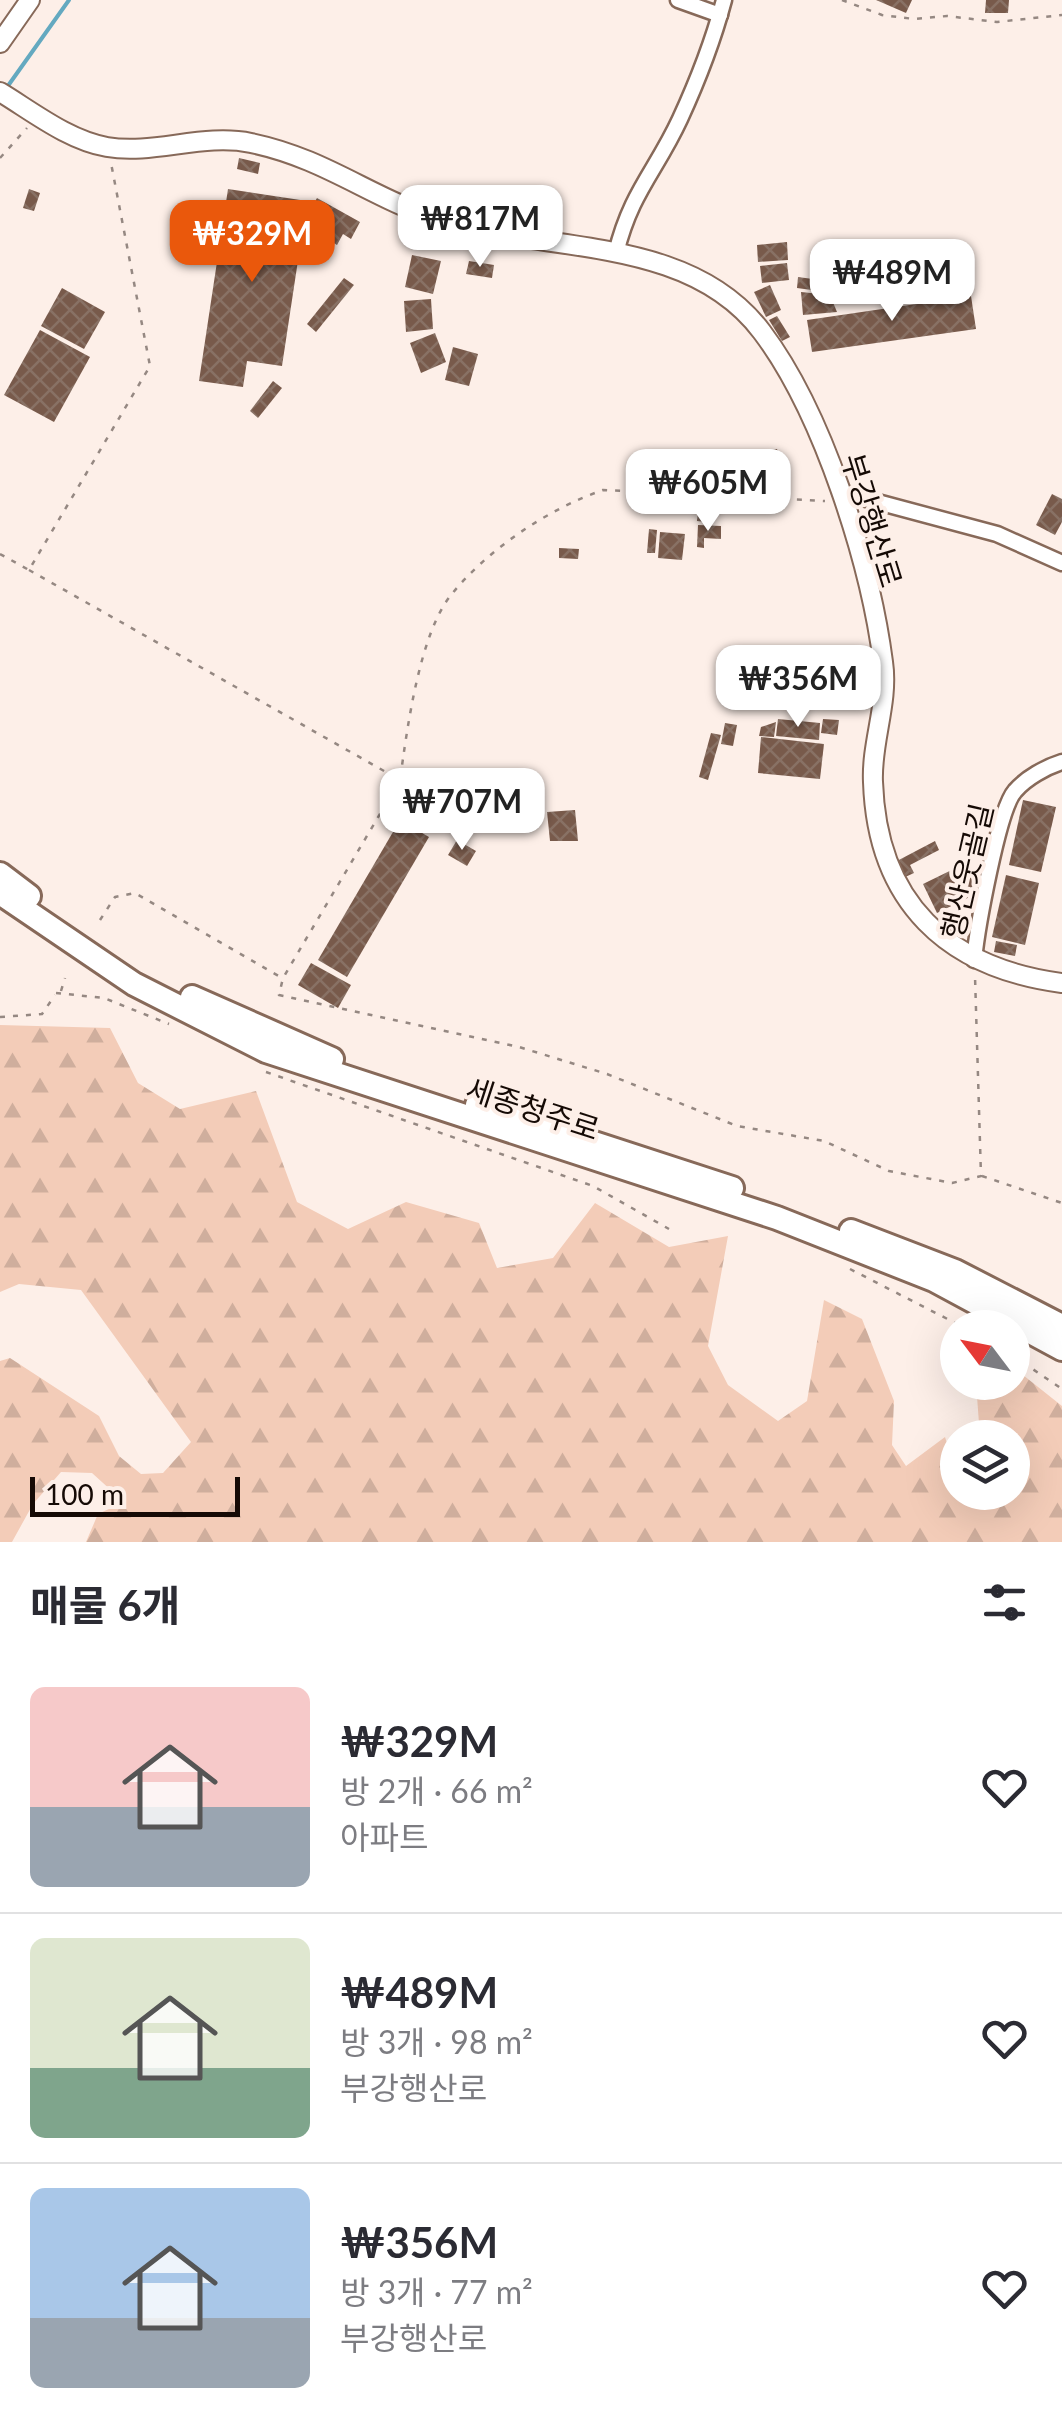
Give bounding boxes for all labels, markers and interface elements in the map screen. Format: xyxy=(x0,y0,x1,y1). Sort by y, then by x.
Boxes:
pin: ₩817M xyxy=(410,185,550,270)
text: ₩817M xyxy=(420,198,540,237)
pin: ₩329M xyxy=(182,200,322,285)
text: ₩329M xyxy=(192,213,312,252)
pin: ₩489M xyxy=(822,239,962,324)
text: ₩489M xyxy=(832,252,952,291)
pin: ₩605M xyxy=(638,449,778,534)
street label: 부강행산로 xyxy=(836,449,910,591)
text: ₩605M xyxy=(648,462,768,501)
pin: ₩356M xyxy=(728,645,868,730)
text: ₩356M xyxy=(738,658,858,697)
pin: ₩707M xyxy=(392,768,532,853)
text: ₩707M xyxy=(402,781,522,820)
street label: 행산웃골길 xyxy=(933,800,999,942)
street label: 세종청주로 xyxy=(462,1070,604,1146)
north arrow xyxy=(940,1310,1030,1400)
map controls xyxy=(940,1310,1030,1510)
button: layers xyxy=(940,1420,1030,1510)
scale bar xyxy=(30,1472,240,1516)
text: 100 m xyxy=(45,1477,124,1511)
icon: filters xyxy=(977,1575,1032,1630)
text: 매물 6개 xyxy=(30,1580,181,1630)
text: ₩329M xyxy=(340,1716,498,1766)
icon: home xyxy=(110,1727,230,1847)
icon: heart xyxy=(977,1760,1032,1815)
text: 방 2개 · 66 m² xyxy=(340,1771,533,1810)
text: 아파트 xyxy=(340,1817,428,1856)
text: ₩489M xyxy=(340,1967,498,2017)
icon: home xyxy=(110,1978,230,2098)
icon: heart xyxy=(977,2011,1032,2066)
text: 방 3개 · 98 m² xyxy=(340,2022,533,2061)
text: 부강행산로 xyxy=(340,2068,487,2107)
text: ₩356M xyxy=(340,2217,498,2267)
icon: home xyxy=(110,2228,230,2348)
icon: heart xyxy=(977,2261,1032,2316)
text: 방 3개 · 77 m² xyxy=(340,2272,533,2311)
text: 부강행산로 xyxy=(340,2318,487,2357)

